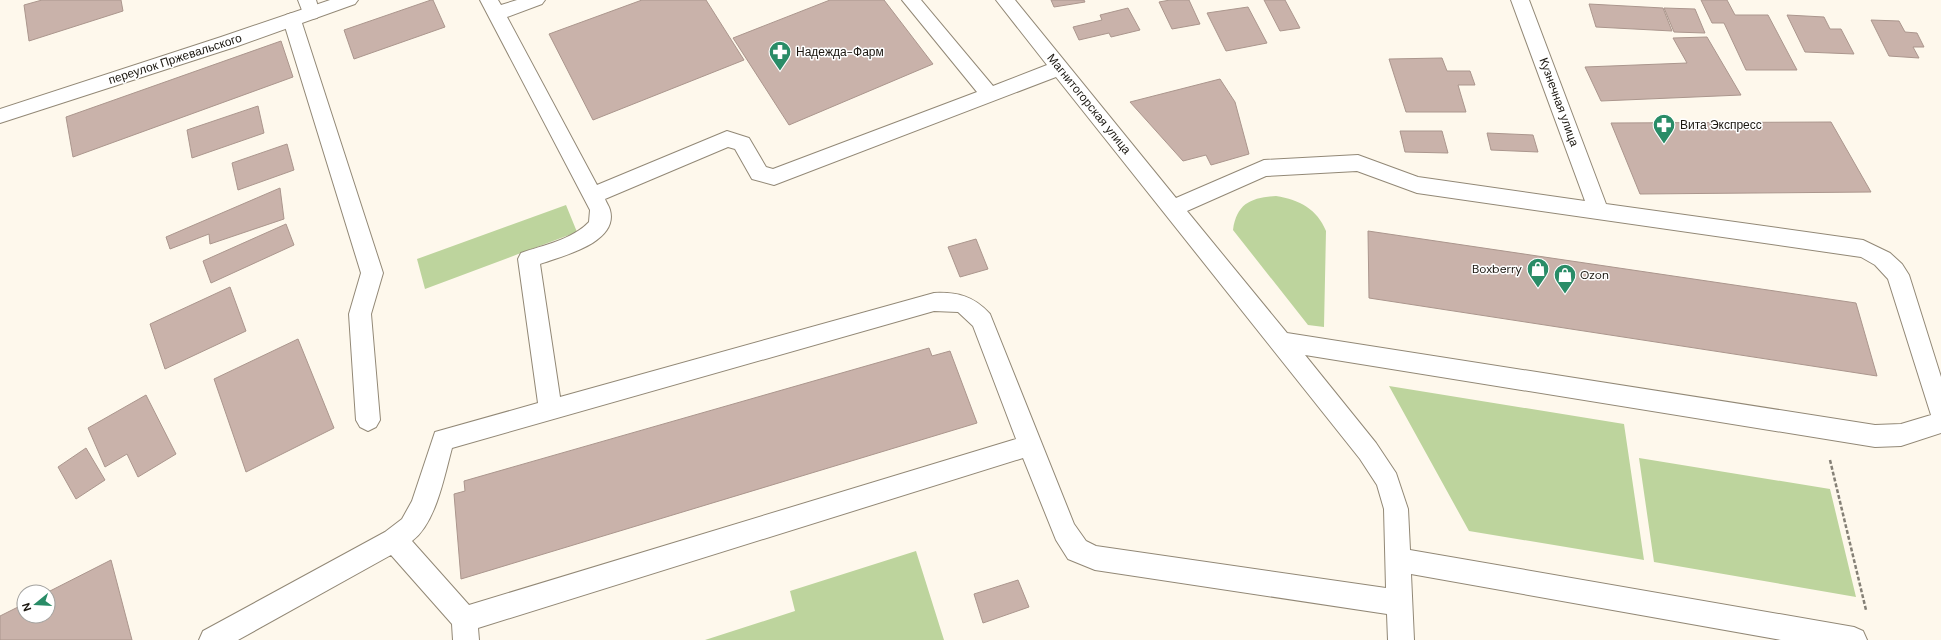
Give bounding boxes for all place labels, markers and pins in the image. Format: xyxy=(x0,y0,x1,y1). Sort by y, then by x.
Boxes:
pharmacy icon: Надежда-Фарм xyxy=(767,39,793,72)
place label: Надежда-Фарм xyxy=(796,44,884,60)
pharmacy icon: Вита Экспресс xyxy=(1651,112,1677,145)
place label: Вита Экспресс xyxy=(1680,117,1762,133)
shop icon: Boxberry xyxy=(1525,256,1551,289)
place label: Boxberry xyxy=(1472,261,1522,277)
shop icon: Ozon xyxy=(1552,262,1578,295)
place label: Ozon xyxy=(1580,267,1609,283)

